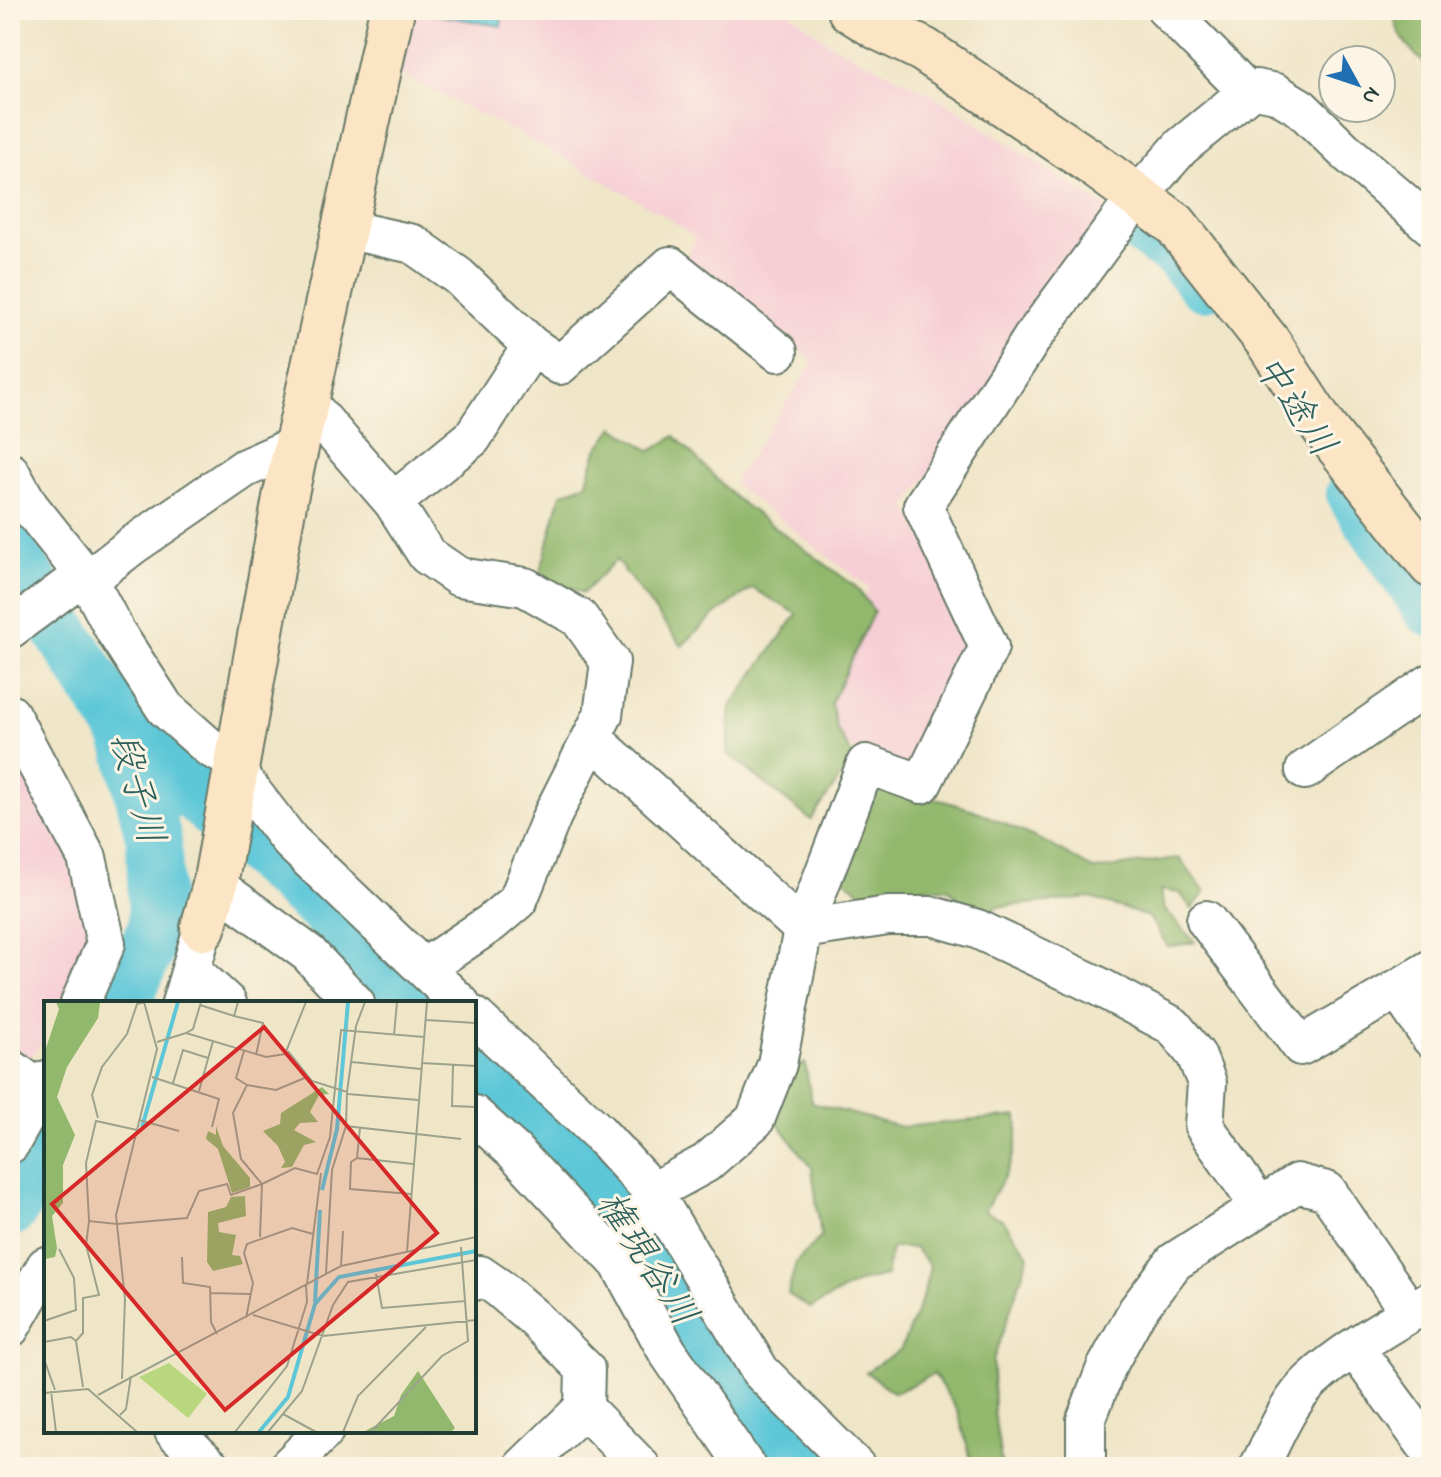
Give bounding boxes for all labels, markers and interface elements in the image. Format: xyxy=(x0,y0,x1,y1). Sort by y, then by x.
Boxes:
north arrow xyxy=(1317,44,1397,124)
text: N xyxy=(1353,79,1387,111)
water label: 中途川 xyxy=(1238,344,1348,470)
water label: 段子川 xyxy=(93,727,177,851)
inset map xyxy=(44,1001,476,1433)
water label: 権現谷川 xyxy=(580,1181,710,1339)

